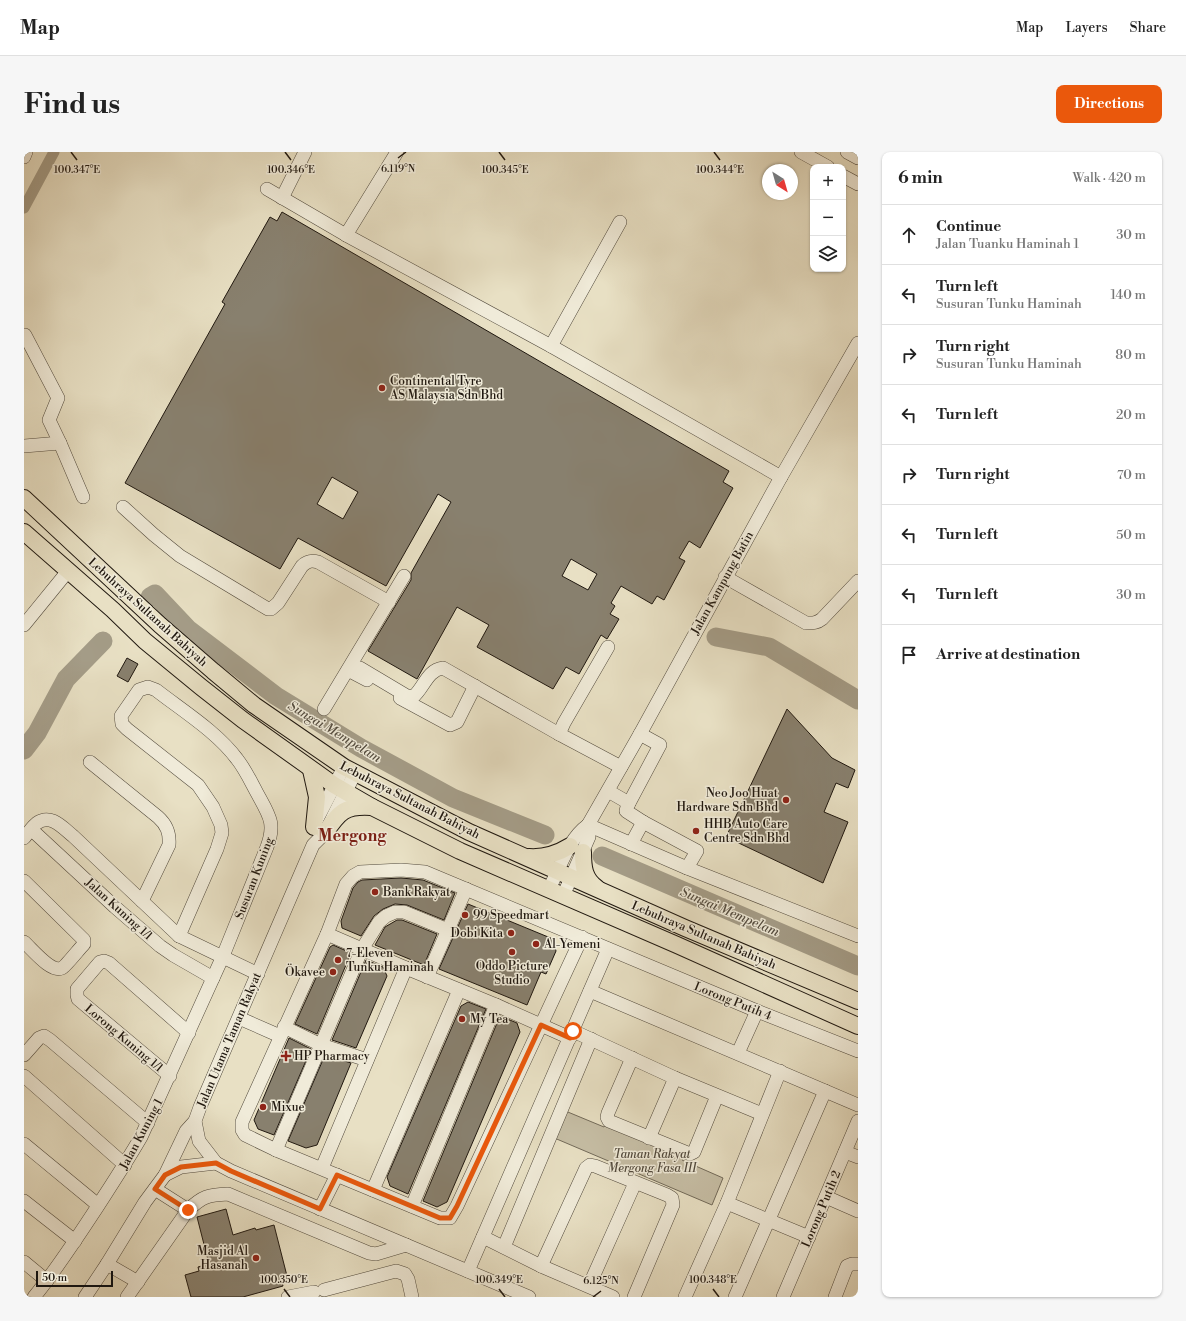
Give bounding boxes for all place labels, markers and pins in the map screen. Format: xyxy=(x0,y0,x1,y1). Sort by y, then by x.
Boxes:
place label: Continental Tyre AS Malaysia Sdn Bhd xyxy=(389,374,503,403)
marker: Continental Tyre AS Malaysia Sdn Bhd xyxy=(377,383,387,393)
place label: Neo Joo Huat Hardware Sdn Bhd xyxy=(677,786,779,815)
marker: Neo Joo Huat Hardware Sdn Bhd xyxy=(781,795,791,805)
place label: HHB Auto Care Centre Sdn Bhd xyxy=(704,817,789,846)
marker: HHB Auto Care Centre Sdn Bhd xyxy=(691,826,701,836)
place label: Bank Rakyat xyxy=(382,885,451,900)
marker: Bank Rakyat xyxy=(370,887,380,897)
place label: 99 Speedmart xyxy=(473,908,550,923)
marker: 99 Speedmart xyxy=(460,910,470,920)
place label: Dobi Kita xyxy=(451,926,504,941)
marker: Dobi Kita xyxy=(506,928,516,938)
place label: Al-Yemeni xyxy=(543,937,600,952)
marker: Al-Yemeni xyxy=(531,939,541,949)
place label: 7-Eleven Tunku Haminah xyxy=(346,946,434,975)
marker: Oddo Picture Studio xyxy=(507,947,517,957)
marker: 7-Eleven Tunku Haminah xyxy=(333,955,343,965)
place label: Oddo Picture Studio xyxy=(476,959,548,988)
place label: Ökavee xyxy=(285,963,325,980)
marker: Ökavee xyxy=(328,967,338,977)
place label: My Tea xyxy=(470,1012,509,1027)
marker: My Tea xyxy=(457,1014,467,1024)
place label: HP Pharmacy xyxy=(294,1049,370,1064)
marker: HP Pharmacy xyxy=(281,1051,291,1061)
place label: Mixue xyxy=(271,1100,305,1115)
marker: Mixue xyxy=(258,1102,268,1112)
place label: Masjid Al Hasanah xyxy=(197,1244,248,1273)
marker: Masjid Al Hasanah xyxy=(251,1253,261,1263)

